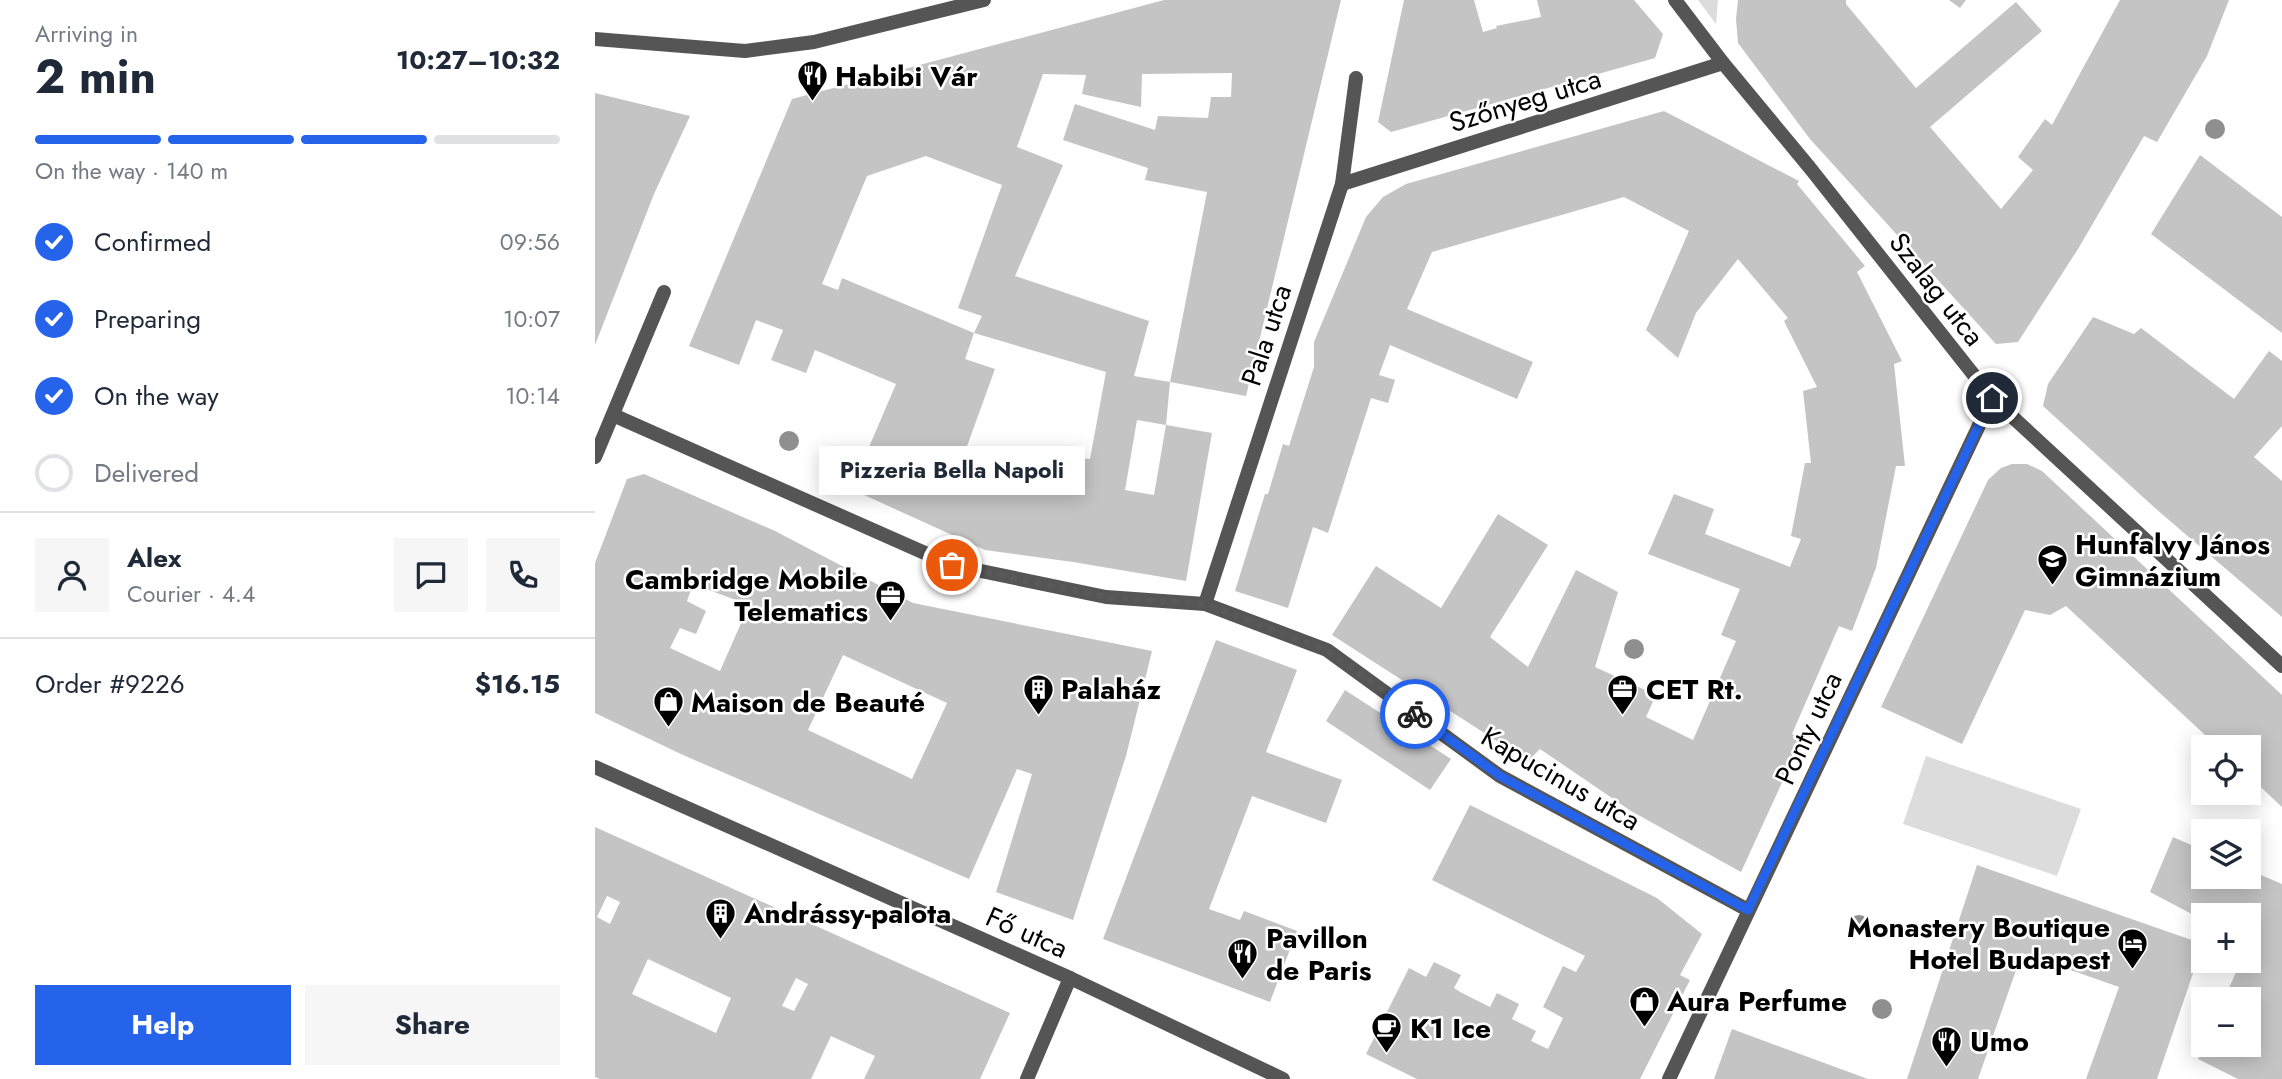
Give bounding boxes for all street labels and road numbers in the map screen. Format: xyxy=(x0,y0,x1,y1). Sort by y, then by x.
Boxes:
street label: Szőnyeg utca xyxy=(1444,58,1606,143)
street label: Szalag utca xyxy=(1879,224,1994,355)
street label: Pala utca xyxy=(1231,279,1302,391)
street label: Ponty utca xyxy=(1764,665,1852,791)
street label: Kapucinus utca xyxy=(1473,716,1648,841)
street label: Fő utca xyxy=(979,896,1074,969)

